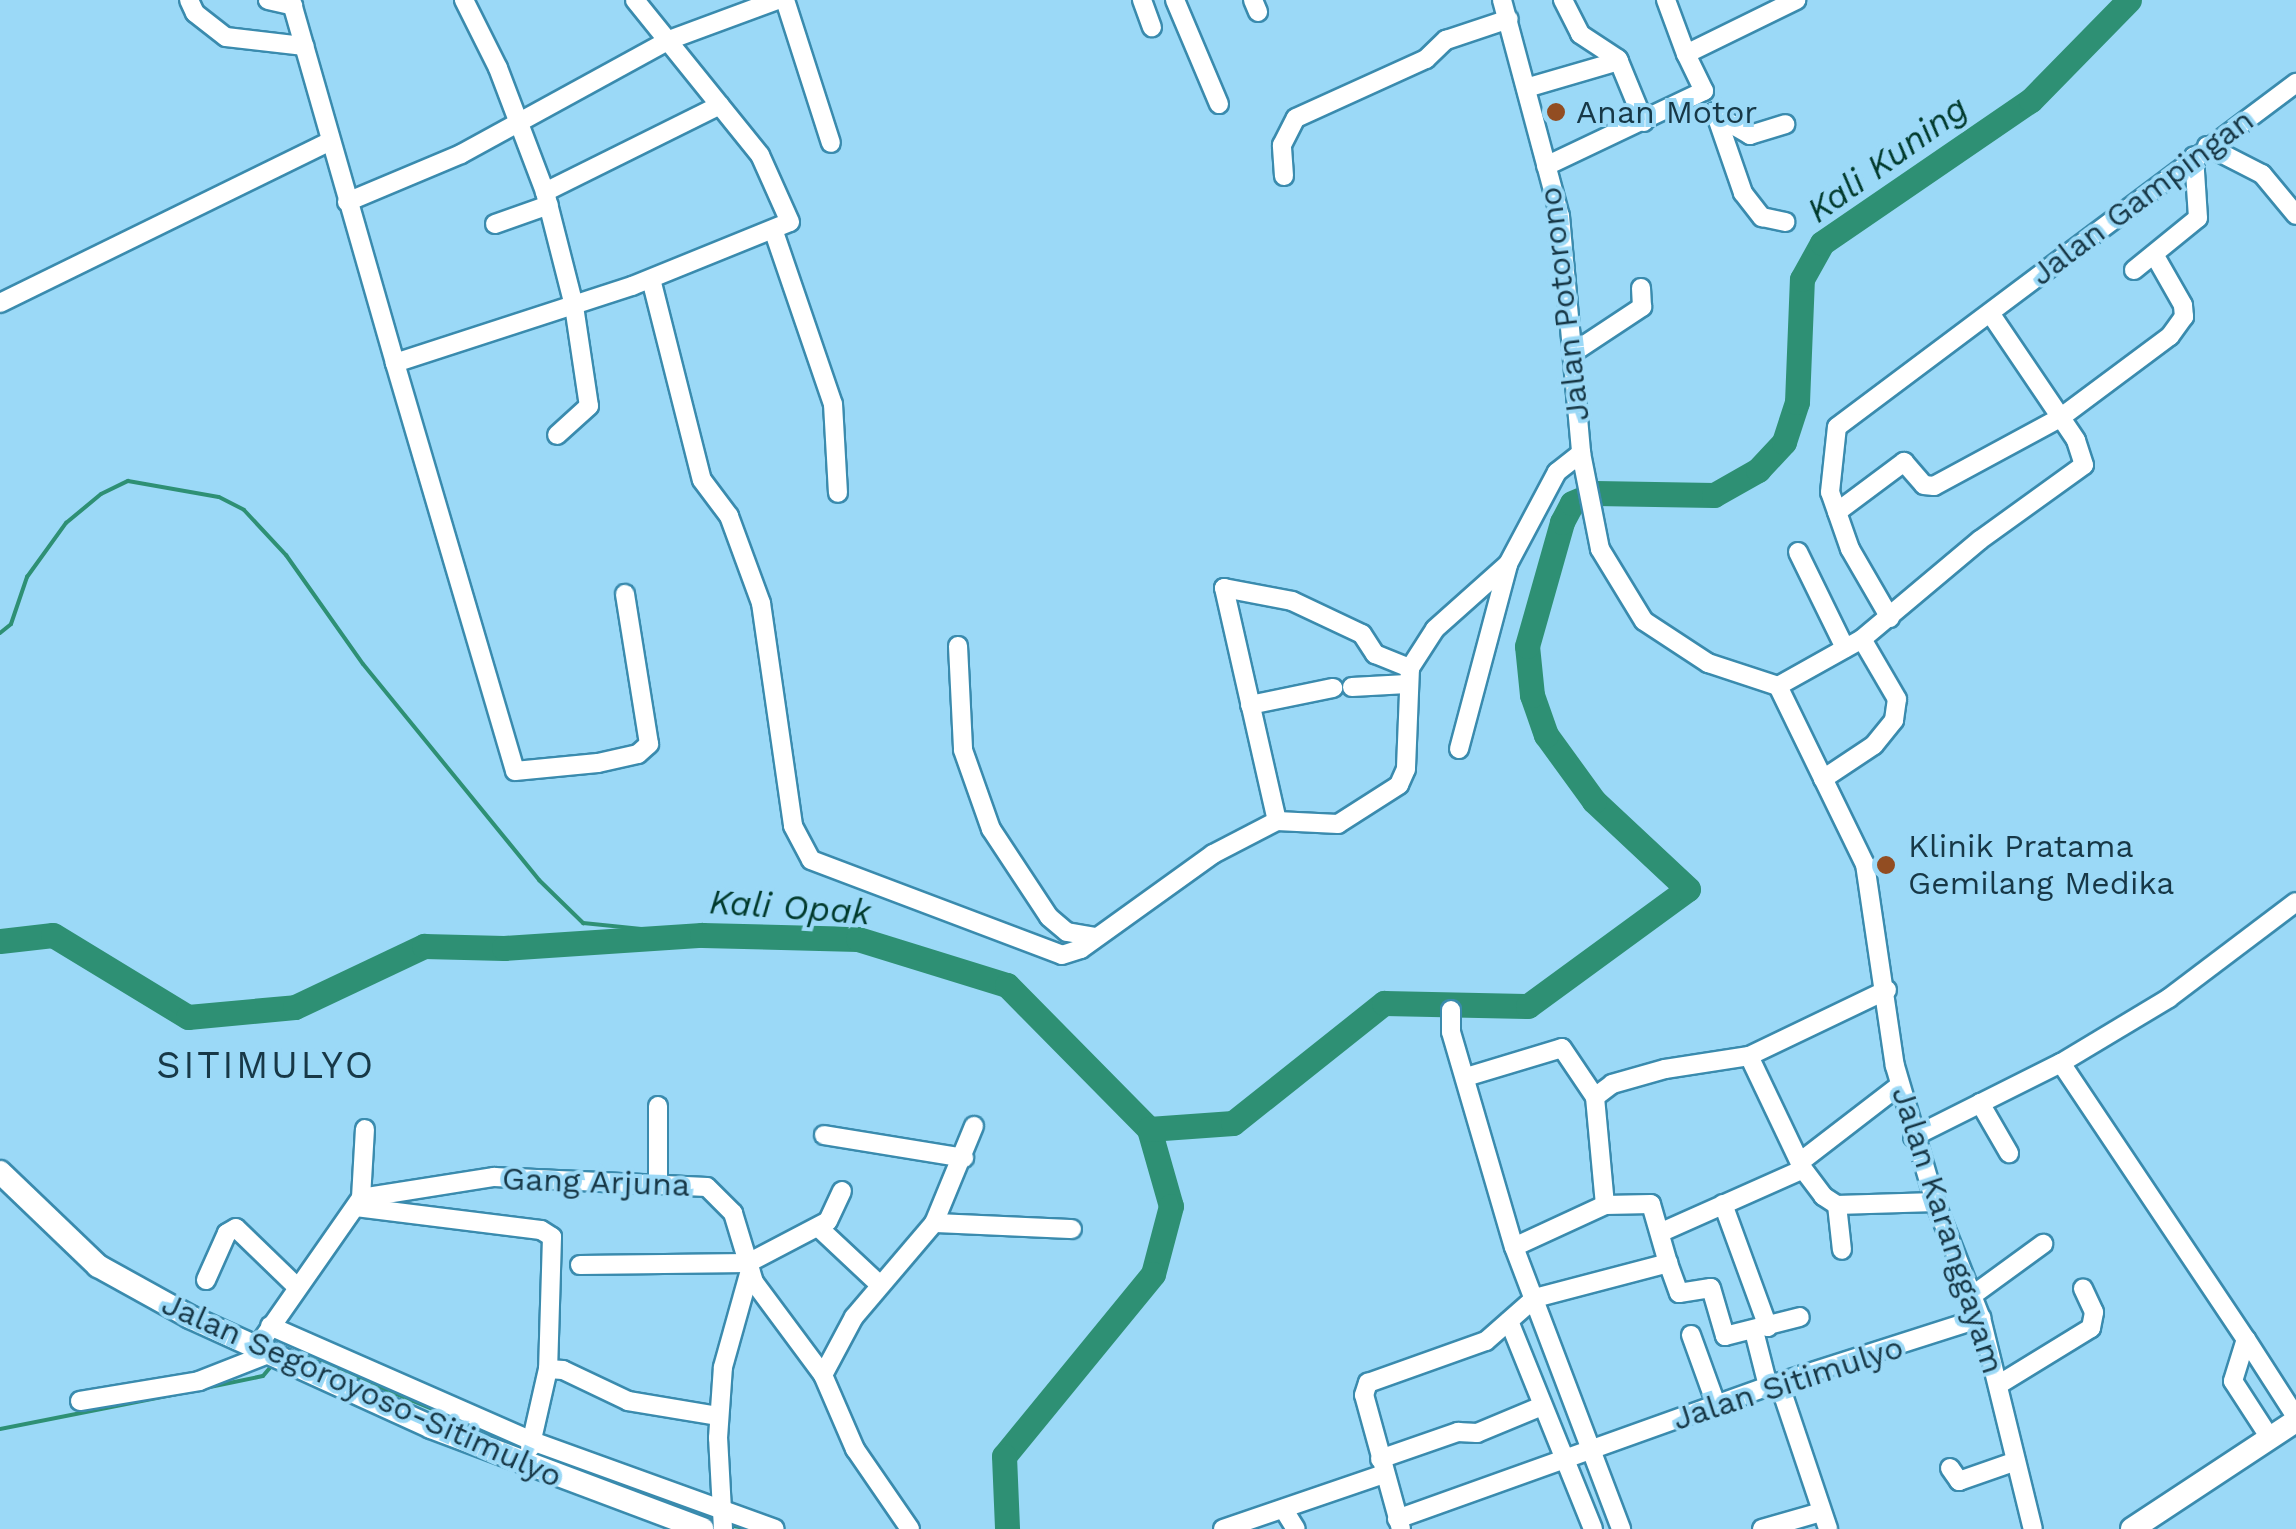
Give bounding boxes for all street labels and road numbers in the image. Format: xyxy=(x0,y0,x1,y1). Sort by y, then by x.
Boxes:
street label: Jalan Gampingan xyxy=(2023,101,2261,293)
street label: Jalan Potorono xyxy=(1531,185,1597,423)
street label: Jalan Karanggayam xyxy=(1883,1082,2013,1378)
street label: Gang Arjuna xyxy=(501,1160,691,1204)
street label: Jalan Segoroyoso-Sitimulyo xyxy=(156,1284,568,1496)
street label: Jalan Sitimulyo xyxy=(1668,1328,1908,1438)

